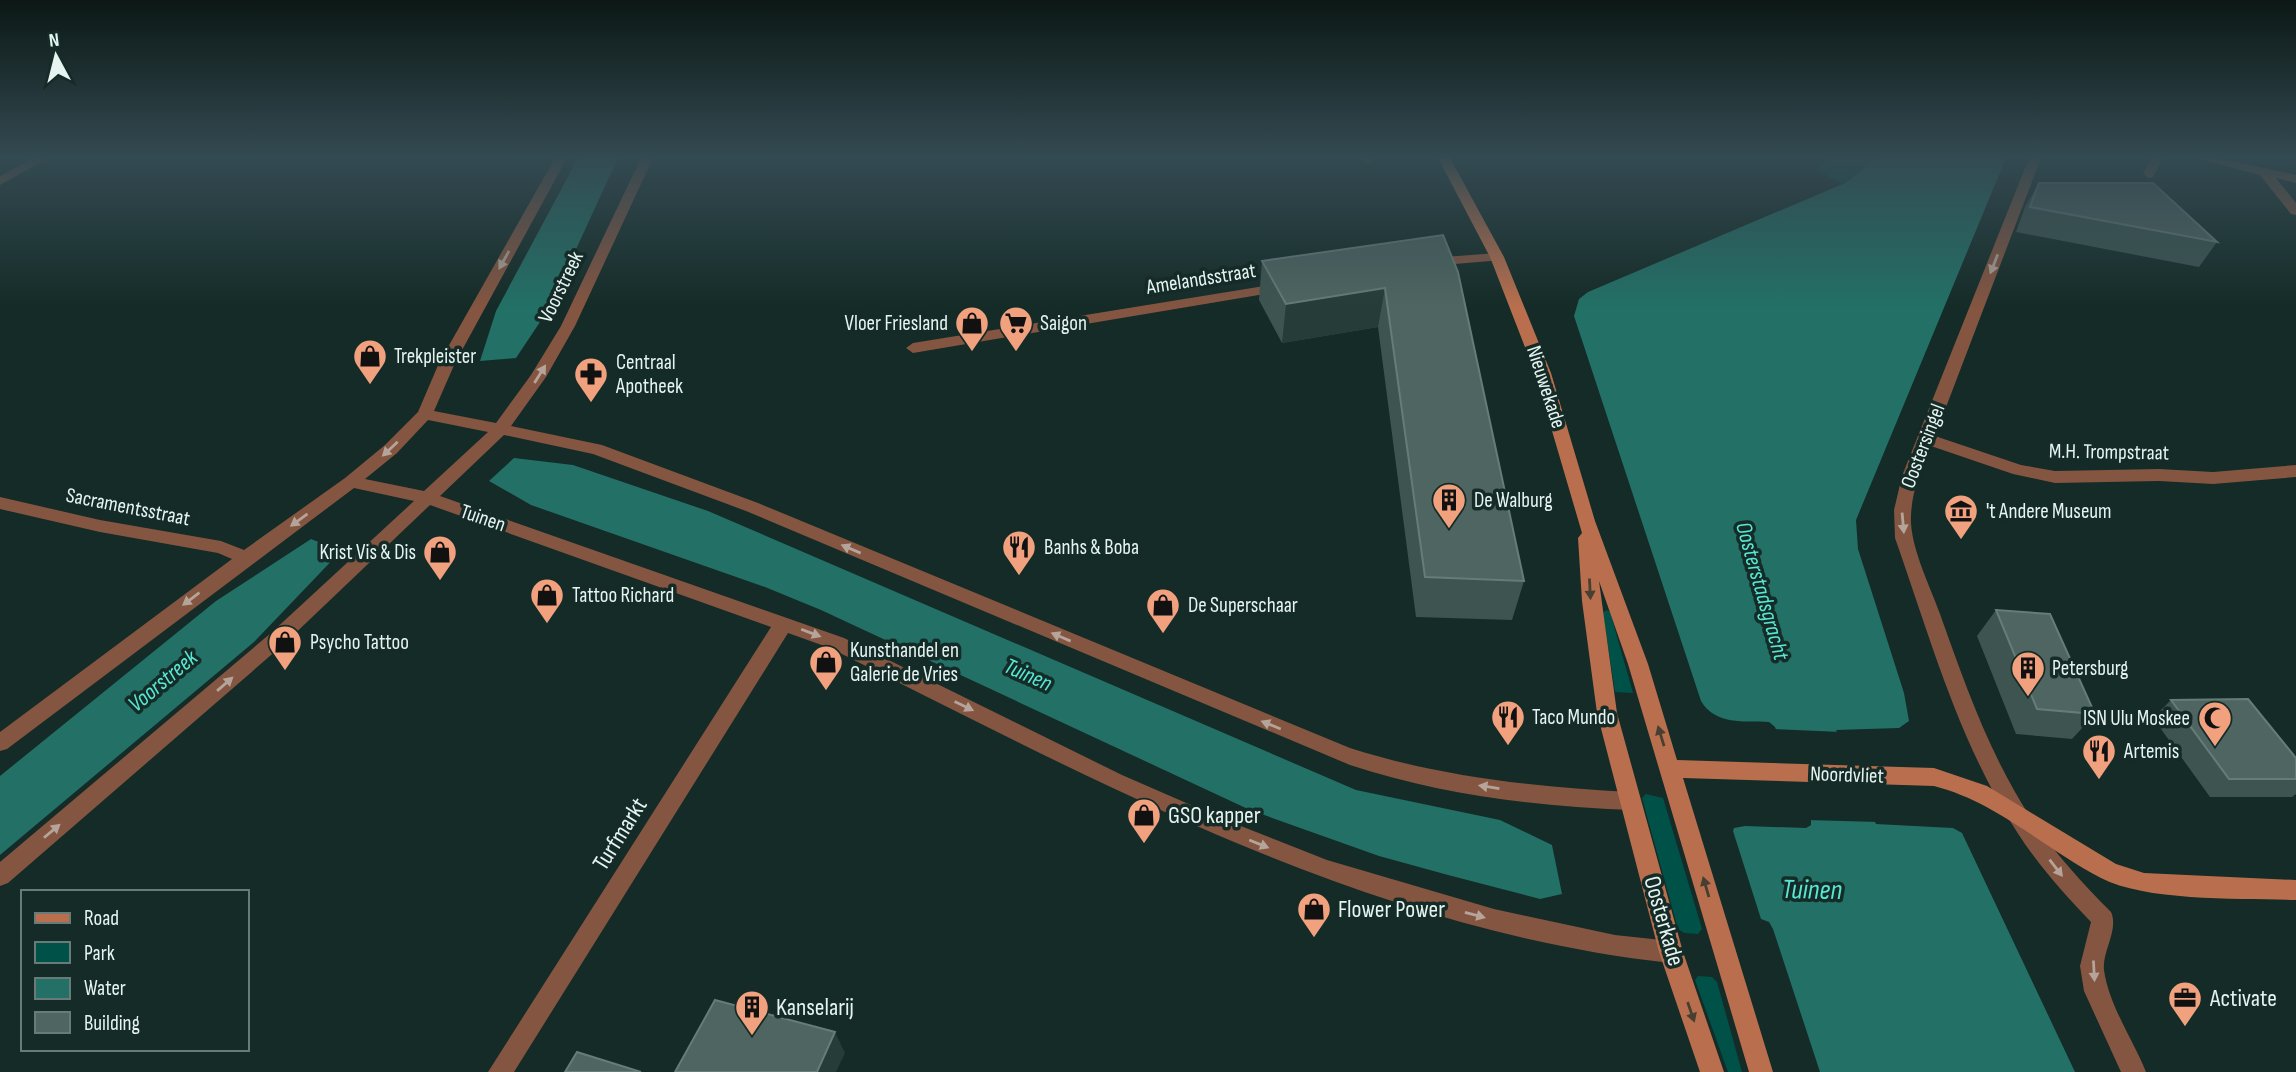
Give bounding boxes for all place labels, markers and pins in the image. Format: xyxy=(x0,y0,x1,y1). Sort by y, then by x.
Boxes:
shop icon: Vloer Friesland xyxy=(953,304,991,353)
supermarket icon: Saigon xyxy=(997,304,1035,353)
place label: Vloer Friesland xyxy=(845,311,948,336)
place label: Saigon xyxy=(1040,311,1087,336)
shop icon: Trekpleister xyxy=(351,337,389,386)
place label: Trekpleister xyxy=(394,344,476,369)
place label: Centraal Apotheek xyxy=(615,350,683,399)
pharmacy icon: Centraal Apotheek xyxy=(572,355,610,404)
building icon: De Walburg xyxy=(1430,481,1468,530)
place label: De Walburg xyxy=(1474,488,1553,513)
museum icon: 't Andere Museum xyxy=(1942,492,1980,541)
place label: 't Andere Museum xyxy=(1986,499,2112,524)
restaurant icon: Banhs & Boba xyxy=(1000,528,1038,577)
shop icon: Krist Vis & Dis xyxy=(421,533,459,582)
place label: Banhs & Boba xyxy=(1044,535,1139,560)
place label: Krist Vis & Dis xyxy=(319,540,416,565)
shop icon: Tattoo Richard xyxy=(528,576,566,625)
place label: Tattoo Richard xyxy=(572,583,674,608)
shop icon: De Superschaar xyxy=(1144,586,1182,635)
place label: De Superschaar xyxy=(1188,593,1298,618)
shop icon: Psycho Tattoo xyxy=(266,623,304,672)
place label: Psycho Tattoo xyxy=(310,630,409,655)
place label: Kunsthandel en Galerie de Vries xyxy=(850,638,959,687)
shop icon: Kunsthandel en Galerie de Vries xyxy=(807,643,845,692)
building icon: Petersburg xyxy=(2009,649,2047,698)
place label: Petersburg xyxy=(2052,656,2129,681)
restaurant icon: Taco Mundo xyxy=(1489,698,1527,747)
mosque icon: ISN Ulu Moskee xyxy=(2196,699,2234,748)
place label: Taco Mundo xyxy=(1532,705,1615,730)
place label: ISN Ulu Moskee xyxy=(2083,706,2190,731)
restaurant icon: Artemis xyxy=(2080,732,2118,781)
place label: Artemis xyxy=(2123,739,2179,764)
shop icon: GSO kapper xyxy=(1125,796,1163,845)
place label: GSO kapper xyxy=(1168,801,1261,830)
shop icon: Flower Power xyxy=(1295,890,1333,939)
place label: Flower Power xyxy=(1338,895,1445,924)
office icon: Activate xyxy=(2166,979,2204,1028)
place label: Activate xyxy=(2209,984,2277,1013)
building icon: Kanselarij xyxy=(733,988,771,1037)
place label: Kanselarij xyxy=(776,993,854,1022)

